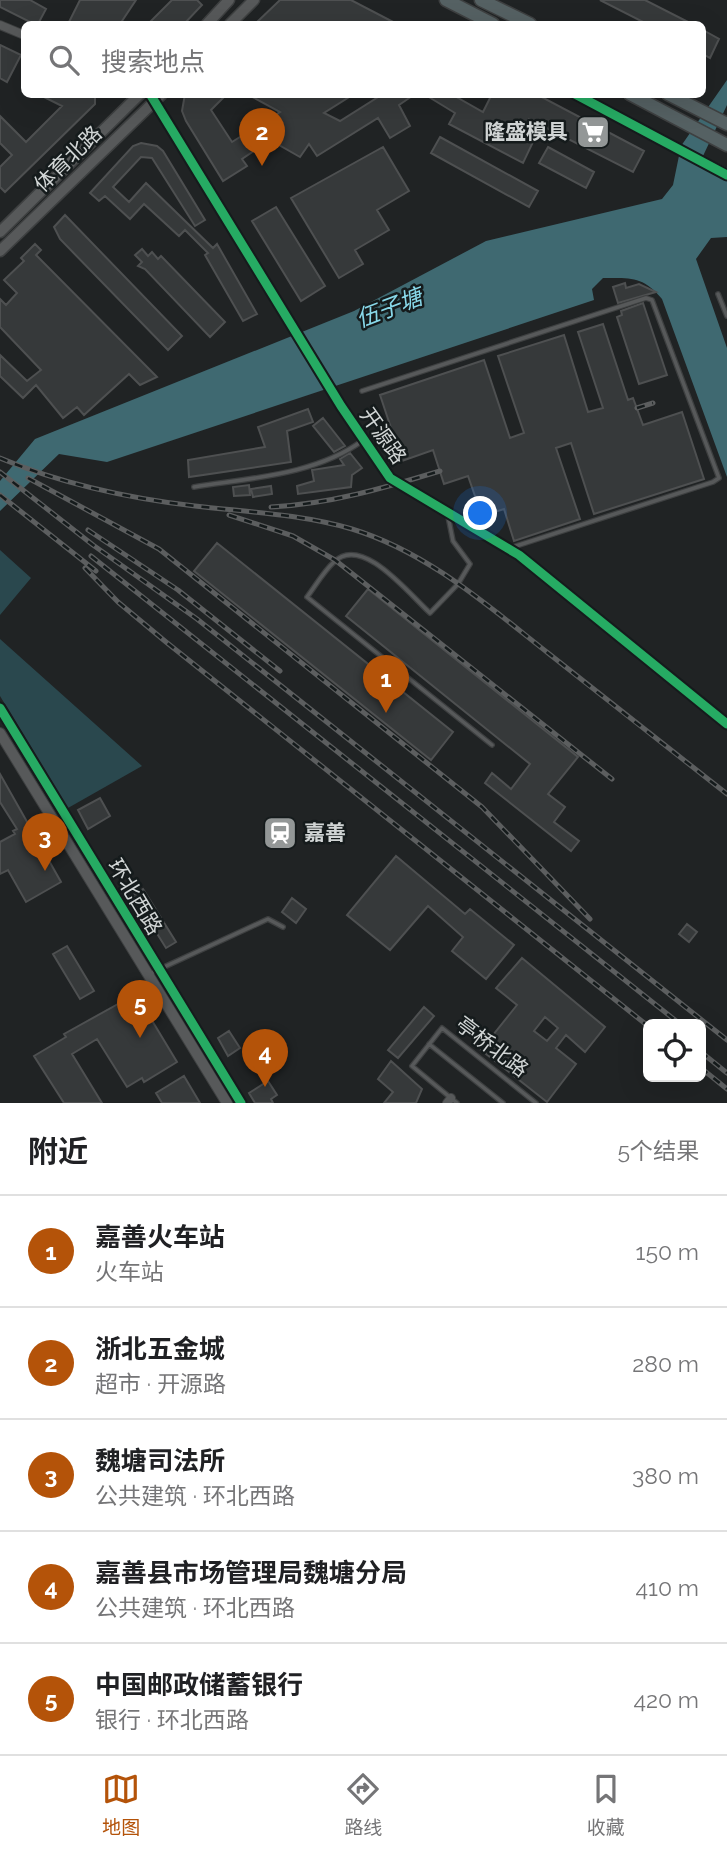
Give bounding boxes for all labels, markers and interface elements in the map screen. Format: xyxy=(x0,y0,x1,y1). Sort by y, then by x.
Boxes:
search box xyxy=(21,21,706,98)
icon: search xyxy=(45,41,83,79)
text: 搜索地点 xyxy=(101,47,205,77)
pin: 2 xyxy=(239,108,285,166)
supermarket icon: 隆盛模具 xyxy=(574,113,612,151)
place label: 隆盛模具 xyxy=(484,119,568,144)
street label: 体育北路 xyxy=(29,120,107,197)
water label: 伍子塘 xyxy=(352,281,430,333)
street label: 开源路 xyxy=(355,403,412,469)
your location xyxy=(463,496,497,530)
pin: 1 xyxy=(363,655,409,713)
pin: 3 xyxy=(22,813,68,871)
station icon: 嘉善 xyxy=(261,814,299,852)
place label: 嘉善 xyxy=(304,820,346,845)
street label: 环北西路 xyxy=(103,854,168,939)
pin: 5 xyxy=(117,980,163,1038)
street label: 亭桥北路 xyxy=(451,1011,533,1082)
map controls xyxy=(643,1019,706,1082)
button: locate xyxy=(643,1019,706,1082)
pin: 4 xyxy=(242,1029,288,1087)
text: 附近 xyxy=(28,1134,88,1169)
text: 5个结果 xyxy=(617,1137,699,1164)
text: 嘉善火车站 xyxy=(95,1222,225,1252)
text: 1 xyxy=(45,1238,57,1265)
text: 150 m xyxy=(636,1238,699,1265)
text: 火车站 xyxy=(95,1258,164,1285)
text: 浙北五金城 xyxy=(95,1334,225,1364)
text: 2 xyxy=(45,1350,57,1377)
text: 280 m xyxy=(632,1350,699,1377)
text: 超市 · 开源路 xyxy=(95,1370,226,1397)
text: 魏塘司法所 xyxy=(95,1446,225,1476)
text: 3 xyxy=(45,1462,57,1489)
text: 380 m xyxy=(632,1462,699,1489)
text: 公共建筑 · 环北西路 xyxy=(95,1482,295,1509)
text: 嘉善县市场管理局魏塘分局 xyxy=(95,1558,407,1588)
text: 4 xyxy=(44,1574,58,1601)
text: 410 m xyxy=(636,1574,699,1601)
text: 公共建筑 · 环北西路 xyxy=(95,1594,295,1621)
text: 中国邮政储蓄银行 xyxy=(95,1670,303,1700)
text: 5 xyxy=(45,1686,57,1713)
text: 420 m xyxy=(633,1686,699,1713)
text: 银行 · 环北西路 xyxy=(95,1706,249,1733)
tab: 地图 xyxy=(102,1770,140,1839)
tab: 路线 xyxy=(344,1770,383,1839)
tab: 收藏 xyxy=(587,1770,625,1839)

